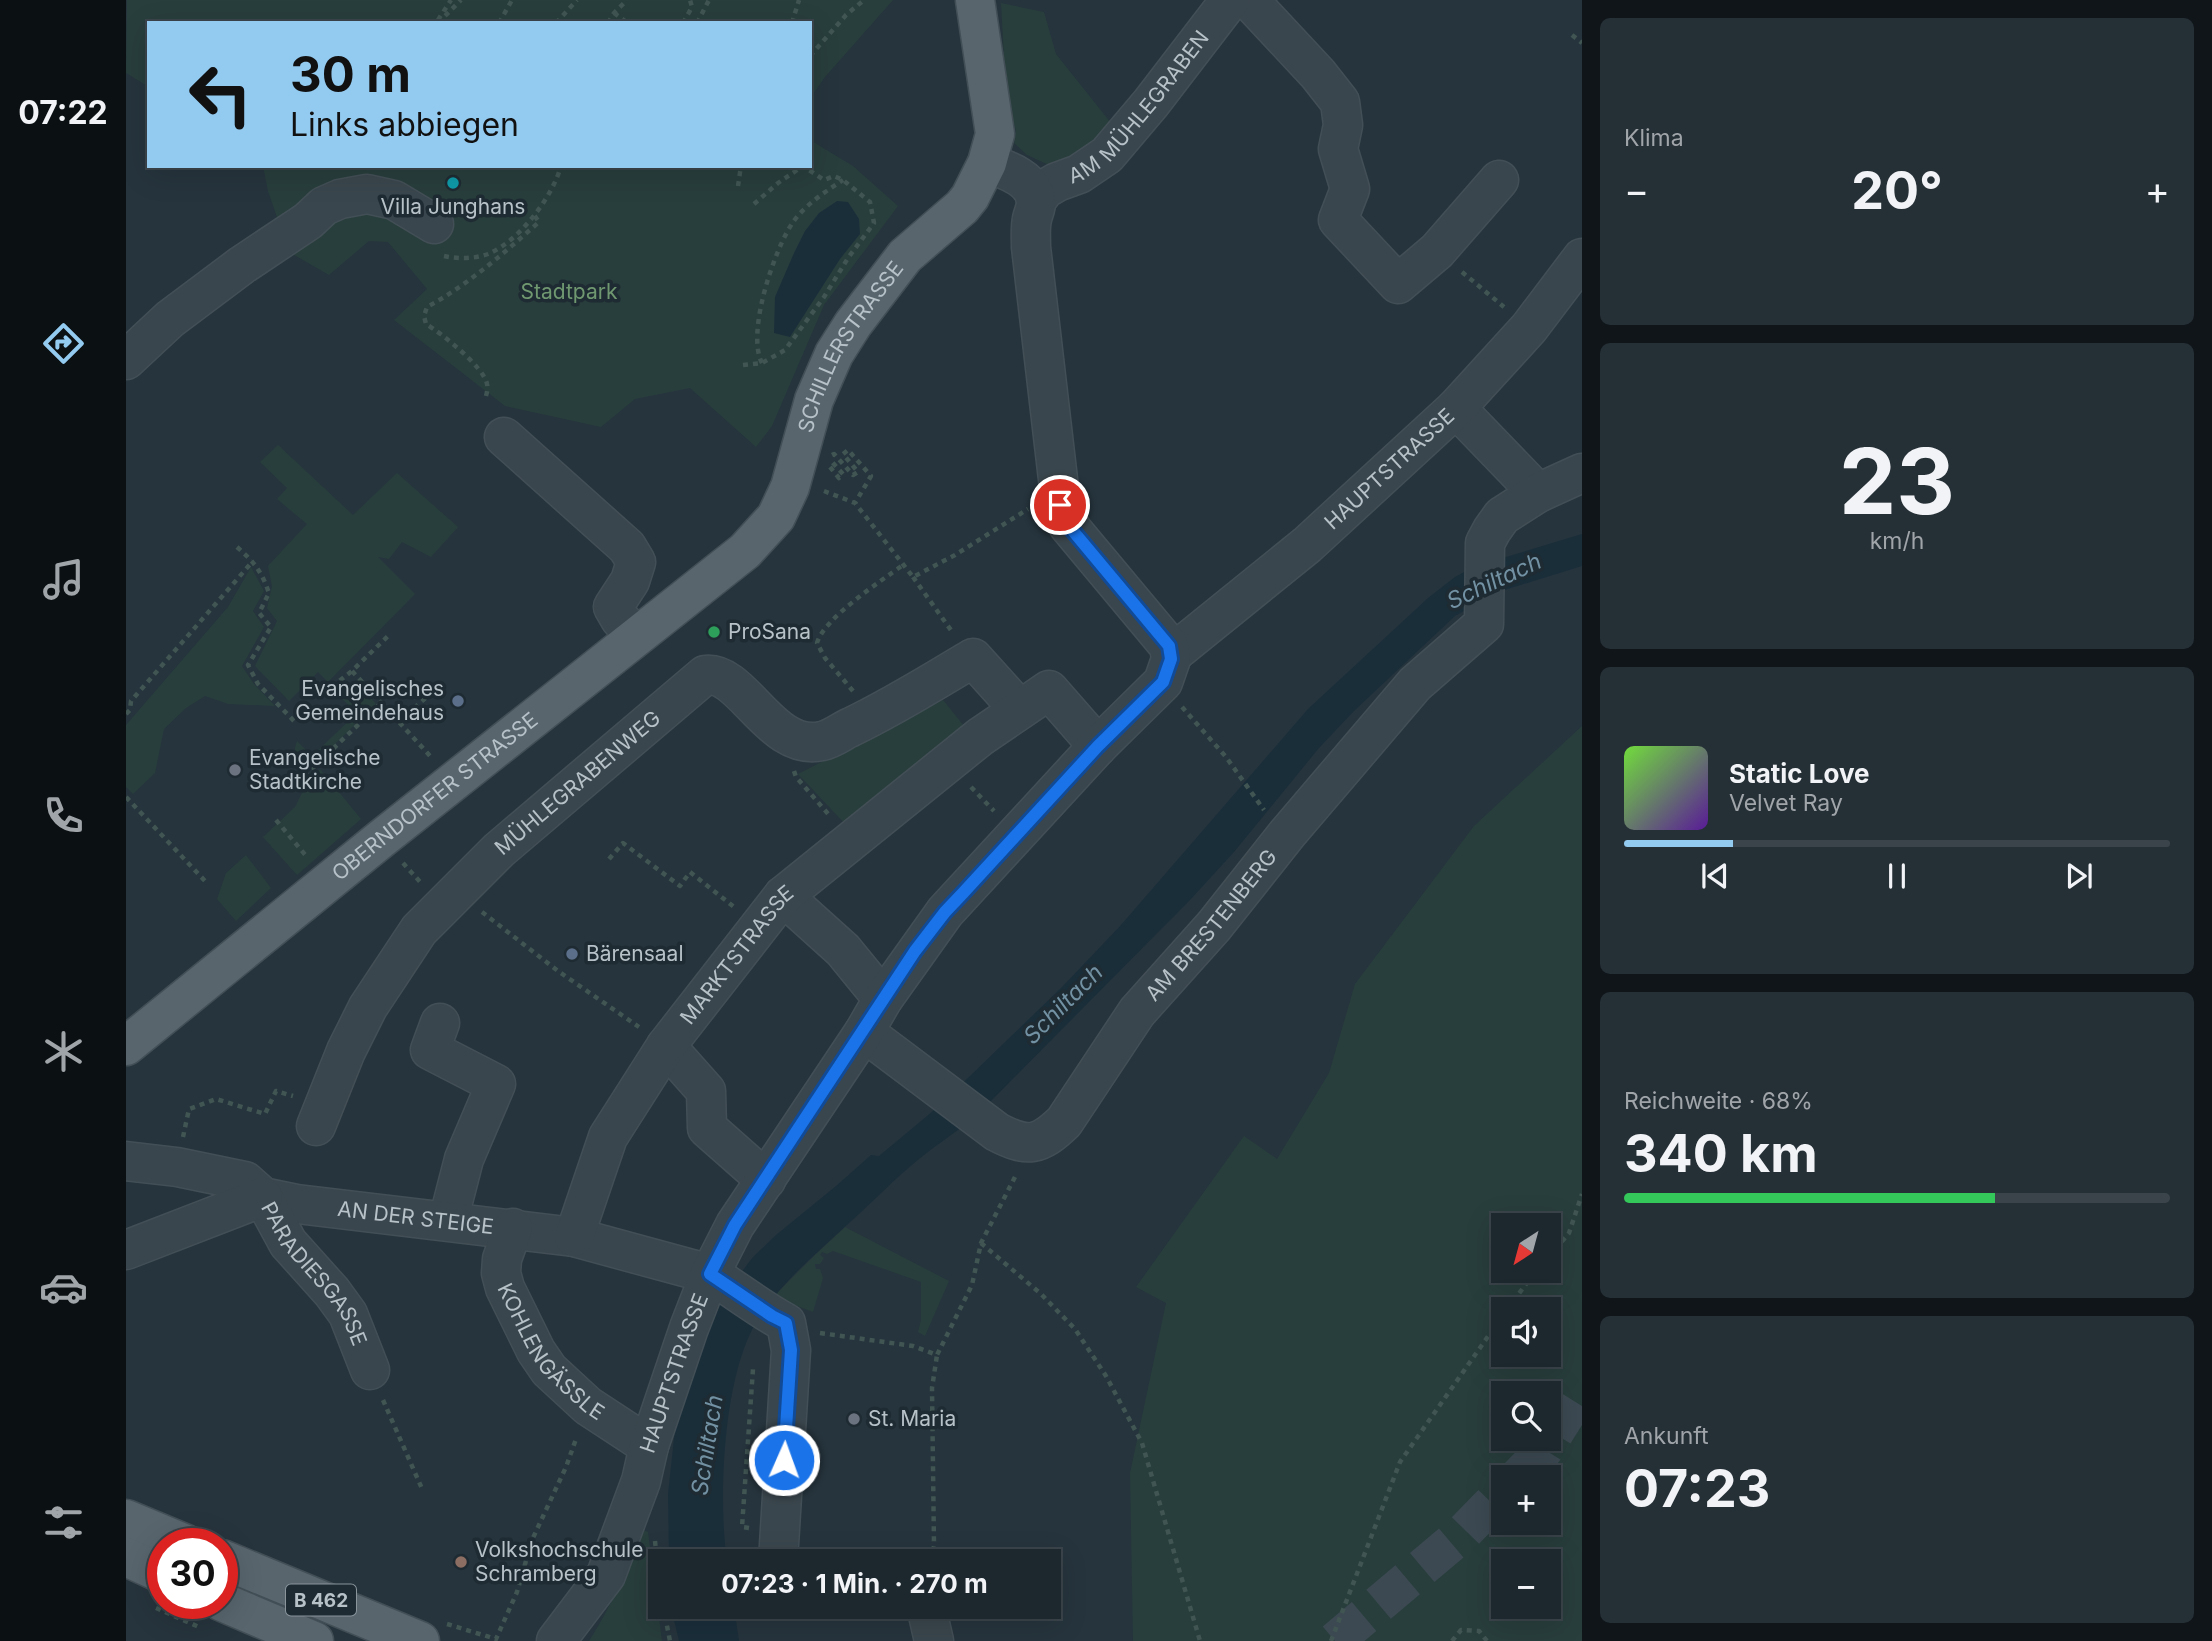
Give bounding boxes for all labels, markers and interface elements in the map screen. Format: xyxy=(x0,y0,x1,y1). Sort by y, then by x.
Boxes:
street label: AM MÜHLEGRABEN xyxy=(1065,25,1214,189)
text: 30 m xyxy=(290,45,411,104)
icon: left xyxy=(175,49,266,140)
text: 07:22 xyxy=(18,93,108,132)
text: Links abbiegen xyxy=(290,105,519,144)
text: Klima xyxy=(1624,124,1684,152)
text: 20° xyxy=(1851,159,1943,222)
text: − xyxy=(1624,167,1649,213)
text: + xyxy=(2145,167,2170,213)
marker: Villa Junghans xyxy=(445,175,461,191)
place label: Villa Junghans xyxy=(381,194,525,219)
street label: SCHILLERSTRASSE xyxy=(793,256,909,435)
park label: Stadtpark xyxy=(521,279,618,304)
icon: directions xyxy=(39,319,88,368)
street label: HAUPTSTRASSE xyxy=(1319,403,1459,534)
text: 23 xyxy=(1839,426,1955,536)
pin xyxy=(1030,475,1090,535)
icon: arrive xyxy=(1041,486,1079,524)
text: km/h xyxy=(1870,527,1924,555)
water label: Schiltach xyxy=(1442,547,1546,615)
icon: music xyxy=(39,555,88,604)
place label: ProSana xyxy=(728,619,811,644)
marker: ProSana xyxy=(706,624,722,640)
place label: Evangelisches Gemeindehaus xyxy=(295,676,444,725)
marker: Evangelisches Gemeindehaus xyxy=(450,693,466,709)
street label: MÜHLEGRABENWEG xyxy=(490,705,666,860)
street label: OBERNDORFER STRASSE xyxy=(327,707,542,886)
place label: Evangelische Stadtkirche xyxy=(249,745,381,794)
text: Static Love xyxy=(1729,758,1870,789)
marker: Evangelische Stadtkirche xyxy=(227,762,243,778)
text: Velvet Ray xyxy=(1729,789,1843,817)
icon: phone xyxy=(39,791,88,840)
street label: AM BRESTENBERG xyxy=(1140,844,1282,1006)
icon: previous xyxy=(1696,857,1734,895)
icon: pause xyxy=(1878,857,1916,895)
icon: next xyxy=(2060,857,2098,895)
street label: MARKTSTRASSE xyxy=(675,880,798,1029)
place label: Bärensaal xyxy=(586,941,684,966)
marker: Bärensaal xyxy=(564,946,580,962)
water label: Schiltach xyxy=(1017,958,1109,1050)
icon: climate xyxy=(39,1027,88,1076)
text: Reichweite · 68% xyxy=(1624,1087,1813,1115)
text: 340 km xyxy=(1624,1122,1818,1185)
street label: AN DER STEIGE xyxy=(336,1196,495,1239)
street label: PARADIESGASSE xyxy=(256,1198,372,1349)
north arrow xyxy=(1491,1213,1561,1283)
map controls xyxy=(1491,1213,1561,1619)
icon: car xyxy=(39,1263,88,1312)
street label: KOHLENGÄSSLE xyxy=(493,1279,609,1425)
street label: HAUPTSTRASSE xyxy=(635,1290,713,1456)
button: sound xyxy=(1491,1297,1561,1367)
button: search xyxy=(1491,1381,1561,1451)
water label: Schiltach xyxy=(685,1393,729,1497)
place label: St. Maria xyxy=(868,1406,956,1431)
marker: St. Maria xyxy=(846,1411,862,1427)
text: Ankunft xyxy=(1624,1422,1709,1450)
position arrow xyxy=(747,1423,821,1497)
text: 07:23 xyxy=(1624,1457,1770,1520)
button: + xyxy=(1491,1465,1561,1535)
icon: filters xyxy=(39,1498,88,1547)
speed limit sign: 30 xyxy=(147,1528,238,1619)
place label: Volkshochschule Schramberg xyxy=(475,1537,643,1586)
button: − xyxy=(1491,1549,1561,1619)
marker: Volkshochschule Schramberg xyxy=(453,1554,469,1570)
text: 07:23 · 1 Min. · 270 m xyxy=(721,1568,988,1599)
road number: B 462 xyxy=(286,1584,356,1616)

